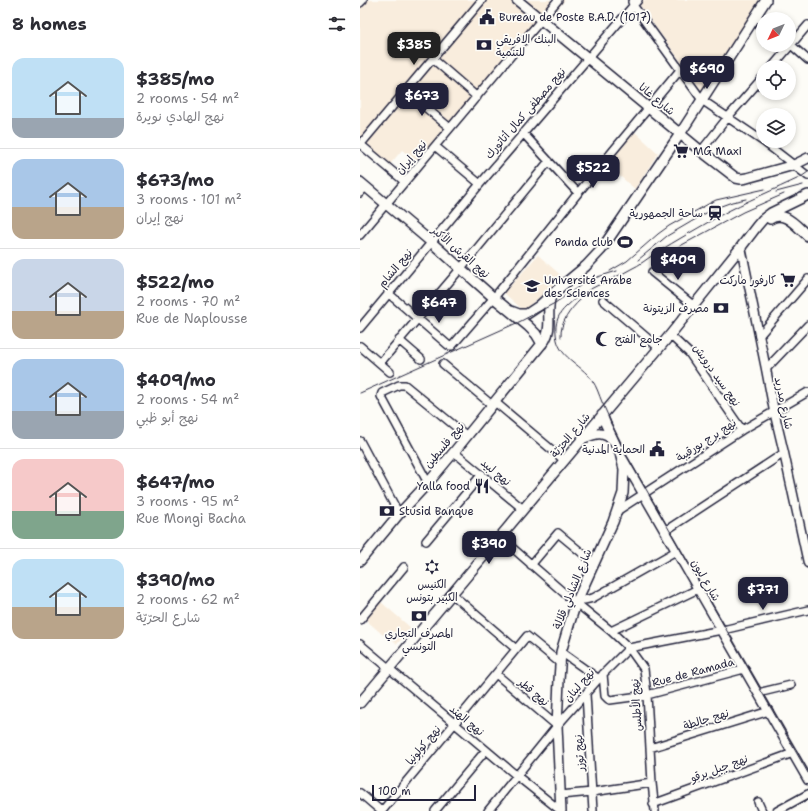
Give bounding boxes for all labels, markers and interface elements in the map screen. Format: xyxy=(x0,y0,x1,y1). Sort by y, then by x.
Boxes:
public building icon: Bureau de Poste B.A.D. (1017) xyxy=(478,8,496,26)
place label: Bureau de Poste B.A.D. (1017) xyxy=(499,10,651,25)
north arrow xyxy=(756,12,796,52)
map controls xyxy=(756,12,796,148)
text: 8 homes xyxy=(12,13,87,35)
icon: filters xyxy=(326,13,348,35)
pin: $385 xyxy=(390,32,438,66)
place label: البنك الافريقي للتنمية xyxy=(496,32,556,60)
text: $385 xyxy=(396,36,432,53)
bank icon: البنك الافريقي للتنمية xyxy=(475,36,493,54)
pin: $690 xyxy=(683,56,731,90)
text: $690 xyxy=(689,60,725,77)
button: locate xyxy=(756,60,796,100)
street label: نهج مصطفى كمال أتاتورك xyxy=(482,65,569,162)
text: $385/mo xyxy=(136,68,215,90)
icon: home xyxy=(44,74,92,122)
street label: شارع غانا xyxy=(635,80,678,120)
pin: $673 xyxy=(398,83,446,117)
text: $673 xyxy=(405,87,439,104)
text: 2 rooms · 54 m² xyxy=(136,90,239,107)
text: نهج الهادي نويرة xyxy=(136,108,224,125)
button: layers xyxy=(756,108,796,148)
street label: نهج إيران xyxy=(393,137,430,178)
supermarket icon: MG Maxi xyxy=(672,142,690,160)
place label: MG Maxi xyxy=(693,144,742,159)
pin: $522 xyxy=(569,155,617,189)
text: $522 xyxy=(576,159,610,176)
text: $673/mo xyxy=(136,169,214,191)
icon: home xyxy=(44,175,92,223)
text: 3 rooms · 101 m² xyxy=(136,191,242,208)
station icon: ساحة الجمهورية xyxy=(706,204,724,222)
place label: ساحة الجمهورية xyxy=(629,206,703,221)
text: نهج إيران xyxy=(136,209,184,226)
street label: نهج القرش الأكبر xyxy=(428,222,493,282)
sports icon: Panda club xyxy=(616,233,634,251)
place label: Panda club xyxy=(555,235,613,250)
street label: نهج الشام xyxy=(375,246,417,291)
pin: $409 xyxy=(654,247,702,281)
text: $409 xyxy=(660,251,696,268)
text: $522/mo xyxy=(136,271,214,293)
supermarket icon: كارفور ماركت xyxy=(779,271,797,289)
place label: Université Arabe des Sciences xyxy=(544,273,632,301)
place label: كارفور ماركت xyxy=(720,273,776,288)
icon: home xyxy=(44,275,92,323)
school or university icon: Université Arabe des Sciences xyxy=(523,277,541,295)
pin: $647 xyxy=(415,290,463,324)
text: 2 rooms · 70 m² xyxy=(136,293,240,310)
text: $647 xyxy=(421,294,457,311)
bank icon: مصرف الزيتونة xyxy=(712,299,730,317)
place label: مصرف الزيتونة xyxy=(643,301,709,316)
text: Rue de Naplousse xyxy=(136,310,248,327)
mosque icon: جامع الفتح xyxy=(594,330,612,348)
place label: جامع الفتح xyxy=(615,332,663,348)
street label: نهج سيد درويش xyxy=(690,341,744,409)
text: $409/mo xyxy=(136,369,216,391)
icon: home xyxy=(44,375,92,423)
street label: شارع مدريد xyxy=(770,375,796,431)
text: 2 rooms · 54 m² xyxy=(136,391,239,408)
text: نهج أبو ظبي xyxy=(136,409,198,426)
street label: شارع الحرّيّة xyxy=(547,410,594,462)
street label: نهج برج بورقيبة xyxy=(673,415,739,465)
street label: نهج فلسطين xyxy=(421,419,468,471)
public building icon: الحماية المدنية xyxy=(648,440,666,458)
place label: الحماية المدنية xyxy=(582,442,645,457)
street label: نهج لبيد xyxy=(477,455,514,489)
text: $647/mo xyxy=(136,471,215,493)
icon: home xyxy=(44,475,92,523)
restaurant icon: Yalla food xyxy=(473,477,491,495)
place label: Yalla food xyxy=(417,479,470,494)
text: 3 rooms · 95 m² xyxy=(136,493,239,510)
bank icon: Stusid Banque xyxy=(378,502,396,520)
place label: Stusid Banque xyxy=(399,504,474,519)
text: Rue Mongi Bacha xyxy=(136,510,246,527)
pin: $390 xyxy=(465,531,513,565)
text: $390 xyxy=(471,535,507,552)
street label: شارع الشادلي قلالة xyxy=(550,547,598,633)
street label: شارع ليون xyxy=(687,557,724,604)
synagogue icon: الكنيس الكبير بتونس xyxy=(423,558,441,576)
text: $390/mo xyxy=(136,569,215,591)
icon: home xyxy=(44,575,92,623)
place label: الكنيس الكبير بتونس xyxy=(406,577,458,605)
pin: $771 xyxy=(739,577,787,611)
text: $771 xyxy=(747,581,779,598)
text: 2 rooms · 62 m² xyxy=(136,591,240,608)
bank icon: المصرف التجاري التونسي xyxy=(410,607,428,625)
text: شارع الحرّيّة xyxy=(136,609,200,626)
place label: المصرف التجاري التونسي xyxy=(385,626,453,657)
street label: Rue de Ramada xyxy=(650,654,736,691)
street label: نهج لبنان xyxy=(561,665,598,705)
street label: نهج قطر xyxy=(514,674,552,710)
street label: نهج الأطلس xyxy=(627,678,646,732)
street label: نهج الهند xyxy=(446,701,487,739)
street label: نهج جالطة xyxy=(681,705,731,734)
street label: نهج كولونيا xyxy=(402,722,444,768)
street label: نهج توزر xyxy=(571,734,588,773)
street label: نهج جبل برقو xyxy=(687,751,750,786)
scale bar xyxy=(372,783,476,802)
text: 100 m xyxy=(378,784,411,799)

